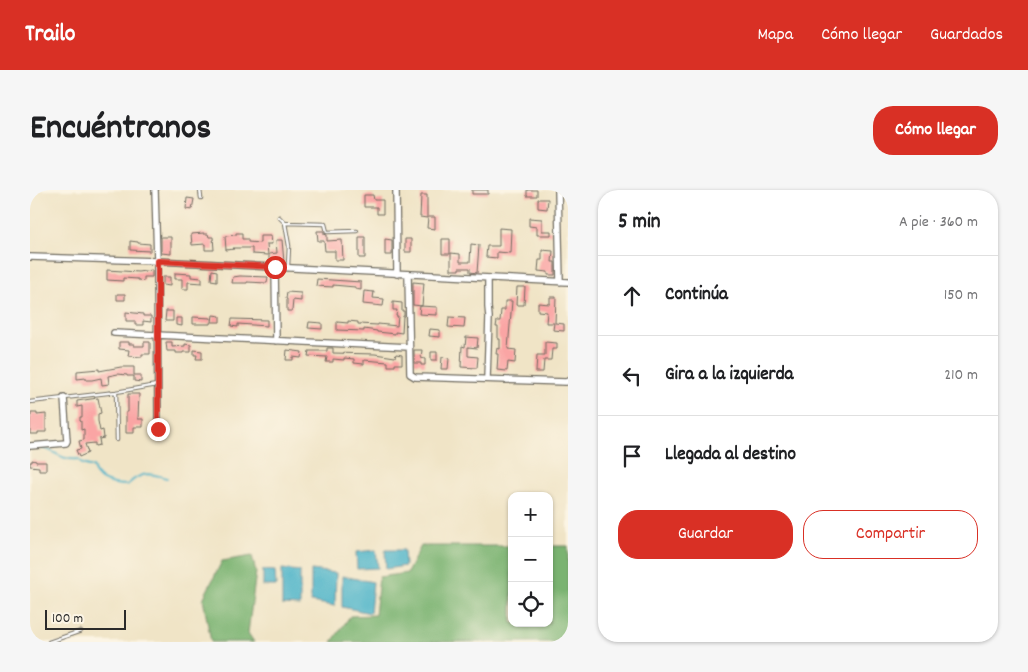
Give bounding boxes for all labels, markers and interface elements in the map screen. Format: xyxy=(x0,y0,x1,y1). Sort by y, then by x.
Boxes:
text: Trailo xyxy=(25,18,76,52)
text: Mapa xyxy=(757,23,793,48)
text: Cómo llegar xyxy=(821,23,902,48)
text: Guardados xyxy=(930,23,1003,48)
text: Encuéntranos xyxy=(30,105,211,155)
button: Cómo llegar xyxy=(873,106,998,155)
text: 5 min xyxy=(618,208,661,238)
text: A pie · 360 m xyxy=(899,211,978,234)
route start xyxy=(264,256,287,279)
icon: ahead xyxy=(618,282,646,310)
text: Continúa xyxy=(665,282,728,309)
text: 150 m xyxy=(944,284,978,307)
icon: left xyxy=(618,362,646,390)
text: Gira a la izquierda xyxy=(665,362,793,389)
text: 210 m xyxy=(944,364,978,387)
route end xyxy=(147,418,170,441)
icon: arrive xyxy=(618,442,646,470)
text: Llegada al destino xyxy=(665,442,796,469)
map controls xyxy=(508,492,553,627)
button: + xyxy=(508,492,553,537)
button: Guardar xyxy=(618,510,793,559)
button: Compartir xyxy=(803,510,978,559)
button: − xyxy=(508,537,553,582)
button: locate xyxy=(508,582,553,627)
scale bar xyxy=(45,607,126,630)
text: 100 m xyxy=(52,609,83,629)

